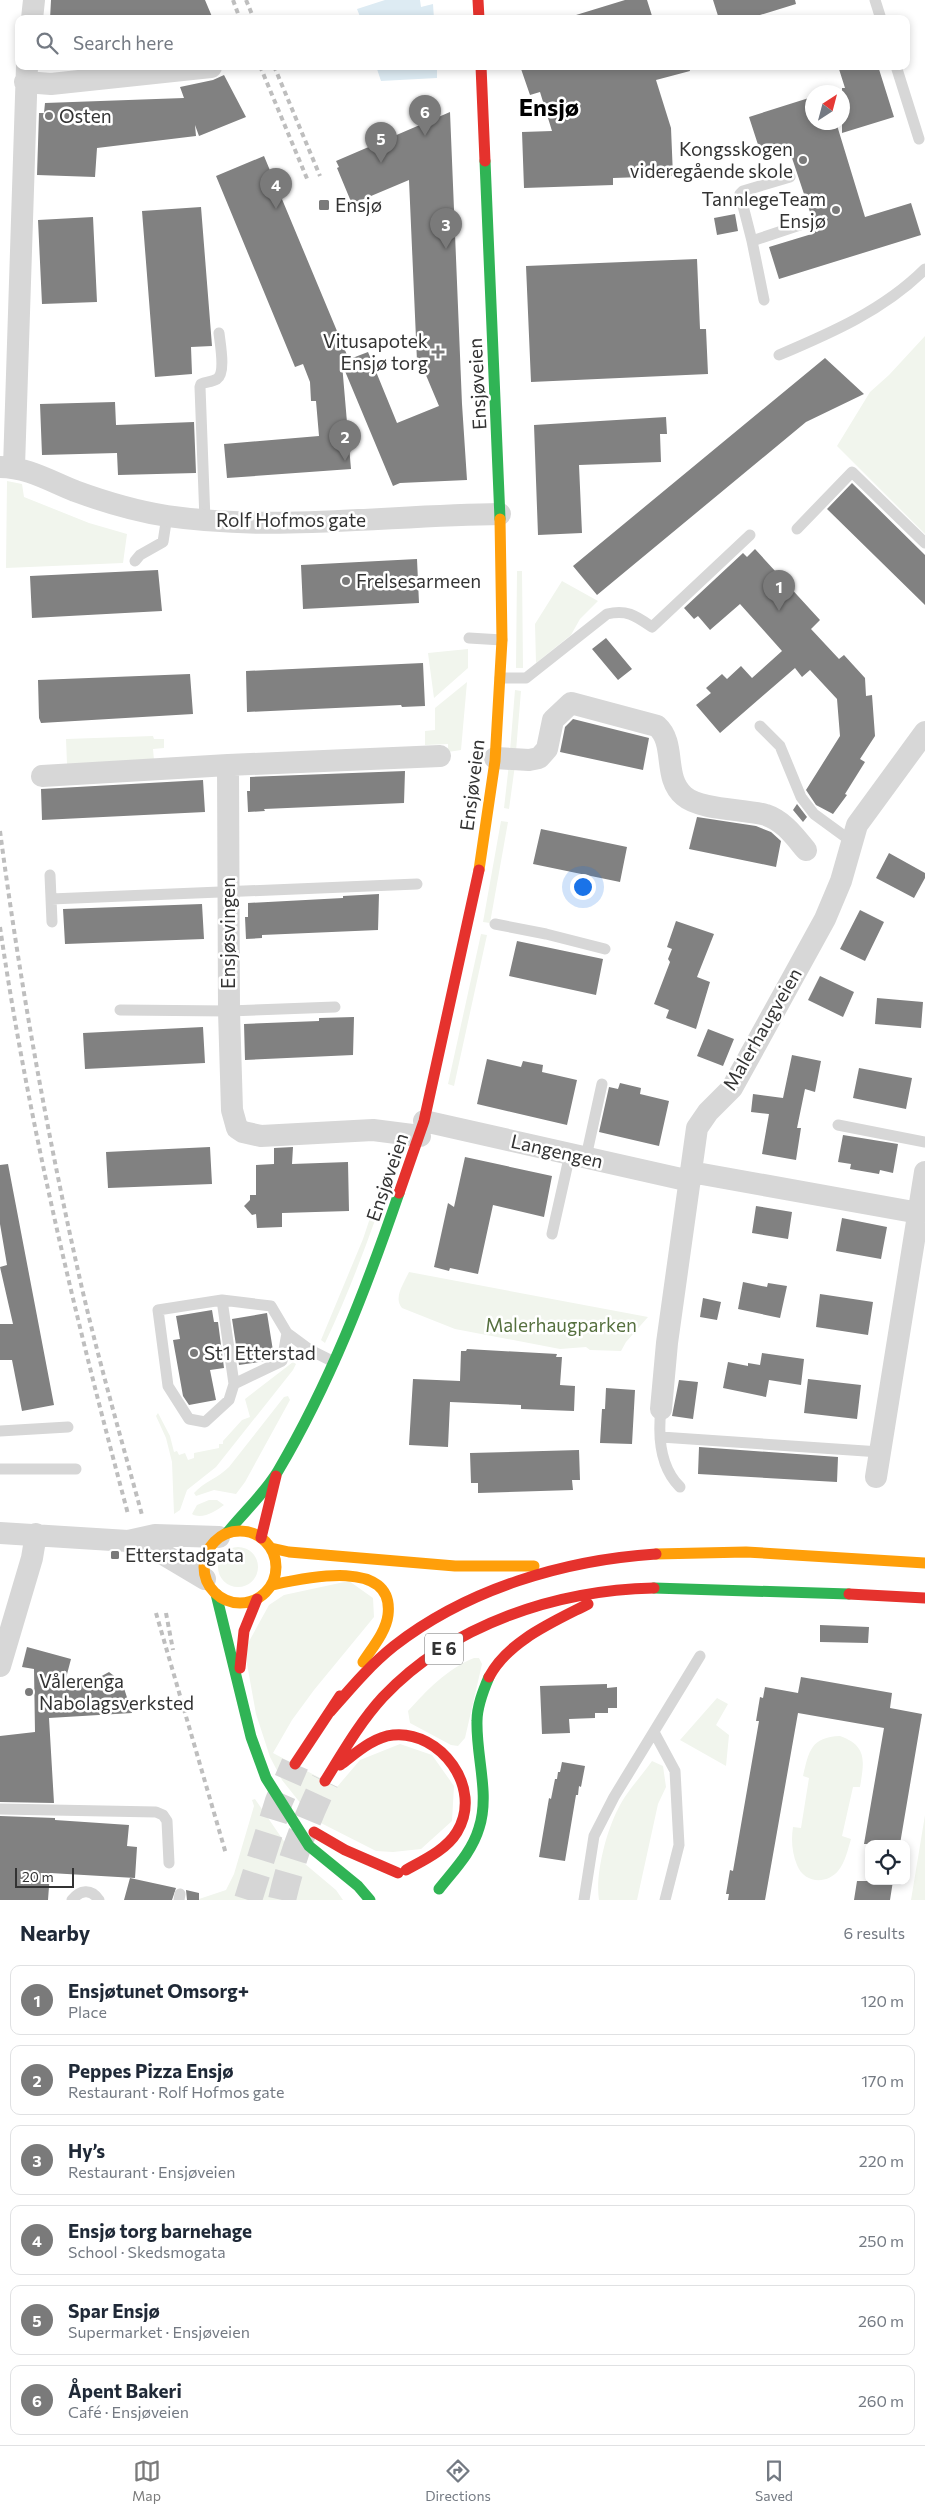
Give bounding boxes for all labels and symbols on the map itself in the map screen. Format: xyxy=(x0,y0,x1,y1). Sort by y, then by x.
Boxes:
north arrow xyxy=(805,85,850,130)
district label: Ensjø xyxy=(519,92,579,121)
pin: 6 xyxy=(409,95,441,136)
place label: Osten xyxy=(59,104,112,127)
marker: Osten xyxy=(43,110,55,122)
pin: 5 xyxy=(365,122,397,163)
place label: Kongsskogen videregående skole xyxy=(630,137,793,182)
marker: Kongsskogen videregående skole xyxy=(797,154,809,166)
pin: 4 xyxy=(260,168,292,209)
place label: TannlegeTeam Ensjø xyxy=(702,187,826,232)
place label: Ensjø xyxy=(335,193,382,216)
marker: Ensjø xyxy=(317,198,331,212)
marker: TannlegeTeam Ensjø xyxy=(830,204,842,216)
pin: 3 xyxy=(430,208,462,249)
place label: Vitusapotek Ensjø torg xyxy=(323,329,428,374)
street label: Ensjøveien xyxy=(463,338,490,431)
marker: Vitusapotek Ensjø torg xyxy=(432,346,444,358)
pin: 2 xyxy=(329,420,361,461)
street label: Rolf Hofmos gate xyxy=(216,508,366,531)
place label: Frelsesarmeen xyxy=(356,569,481,592)
pin: 1 xyxy=(763,570,795,611)
marker: Frelsesarmeen xyxy=(340,575,352,587)
street label: Ensjøveien xyxy=(454,738,489,832)
your location xyxy=(570,874,596,900)
street label: Ensjøsvingen xyxy=(216,877,239,989)
street label: Malerhaugveien xyxy=(717,964,806,1094)
street label: Langengen xyxy=(509,1129,605,1172)
street label: Ensjøveien xyxy=(361,1130,412,1224)
park label: Malerhaugparken xyxy=(485,1313,637,1336)
place label: St1 Etterstad xyxy=(204,1341,316,1364)
marker: St1 Etterstad xyxy=(188,1347,200,1359)
place label: Etterstadgata xyxy=(125,1543,244,1566)
marker: Etterstadgata xyxy=(109,1549,121,1561)
road number: E 6 xyxy=(425,1634,463,1665)
place label: Vålerenga Nabolagsverksted xyxy=(39,1669,194,1714)
marker: Vålerenga Nabolagsverksted xyxy=(23,1686,35,1698)
scale bar xyxy=(15,1865,74,1888)

